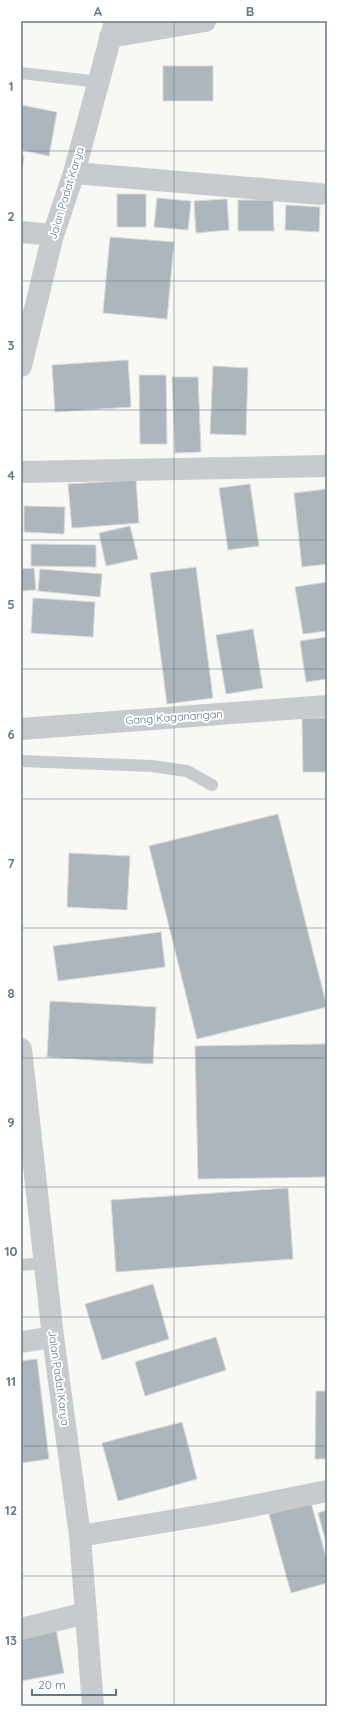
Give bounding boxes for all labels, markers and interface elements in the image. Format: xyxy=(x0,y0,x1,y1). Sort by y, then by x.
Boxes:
text: A xyxy=(94,3,103,19)
text: B xyxy=(246,3,254,19)
text: 1 xyxy=(8,78,14,94)
street label: Jalan Padat Karya xyxy=(45,145,87,241)
text: 2 xyxy=(7,208,15,224)
text: 3 xyxy=(8,337,15,353)
text: 4 xyxy=(7,467,15,483)
text: 5 xyxy=(7,596,15,612)
street label: Gang Kaganangan xyxy=(125,707,223,727)
text: 6 xyxy=(7,726,15,742)
text: 7 xyxy=(7,855,15,871)
text: 8 xyxy=(7,985,15,1001)
text: 9 xyxy=(7,1114,15,1130)
text: 10 xyxy=(4,1243,18,1259)
street label: Jalan Padat Karya xyxy=(45,1329,73,1427)
text: 11 xyxy=(6,1373,16,1389)
text: 12 xyxy=(5,1502,17,1518)
text: 13 xyxy=(5,1632,17,1648)
scale bar xyxy=(32,1671,116,1697)
text: 20 m xyxy=(38,1677,66,1692)

